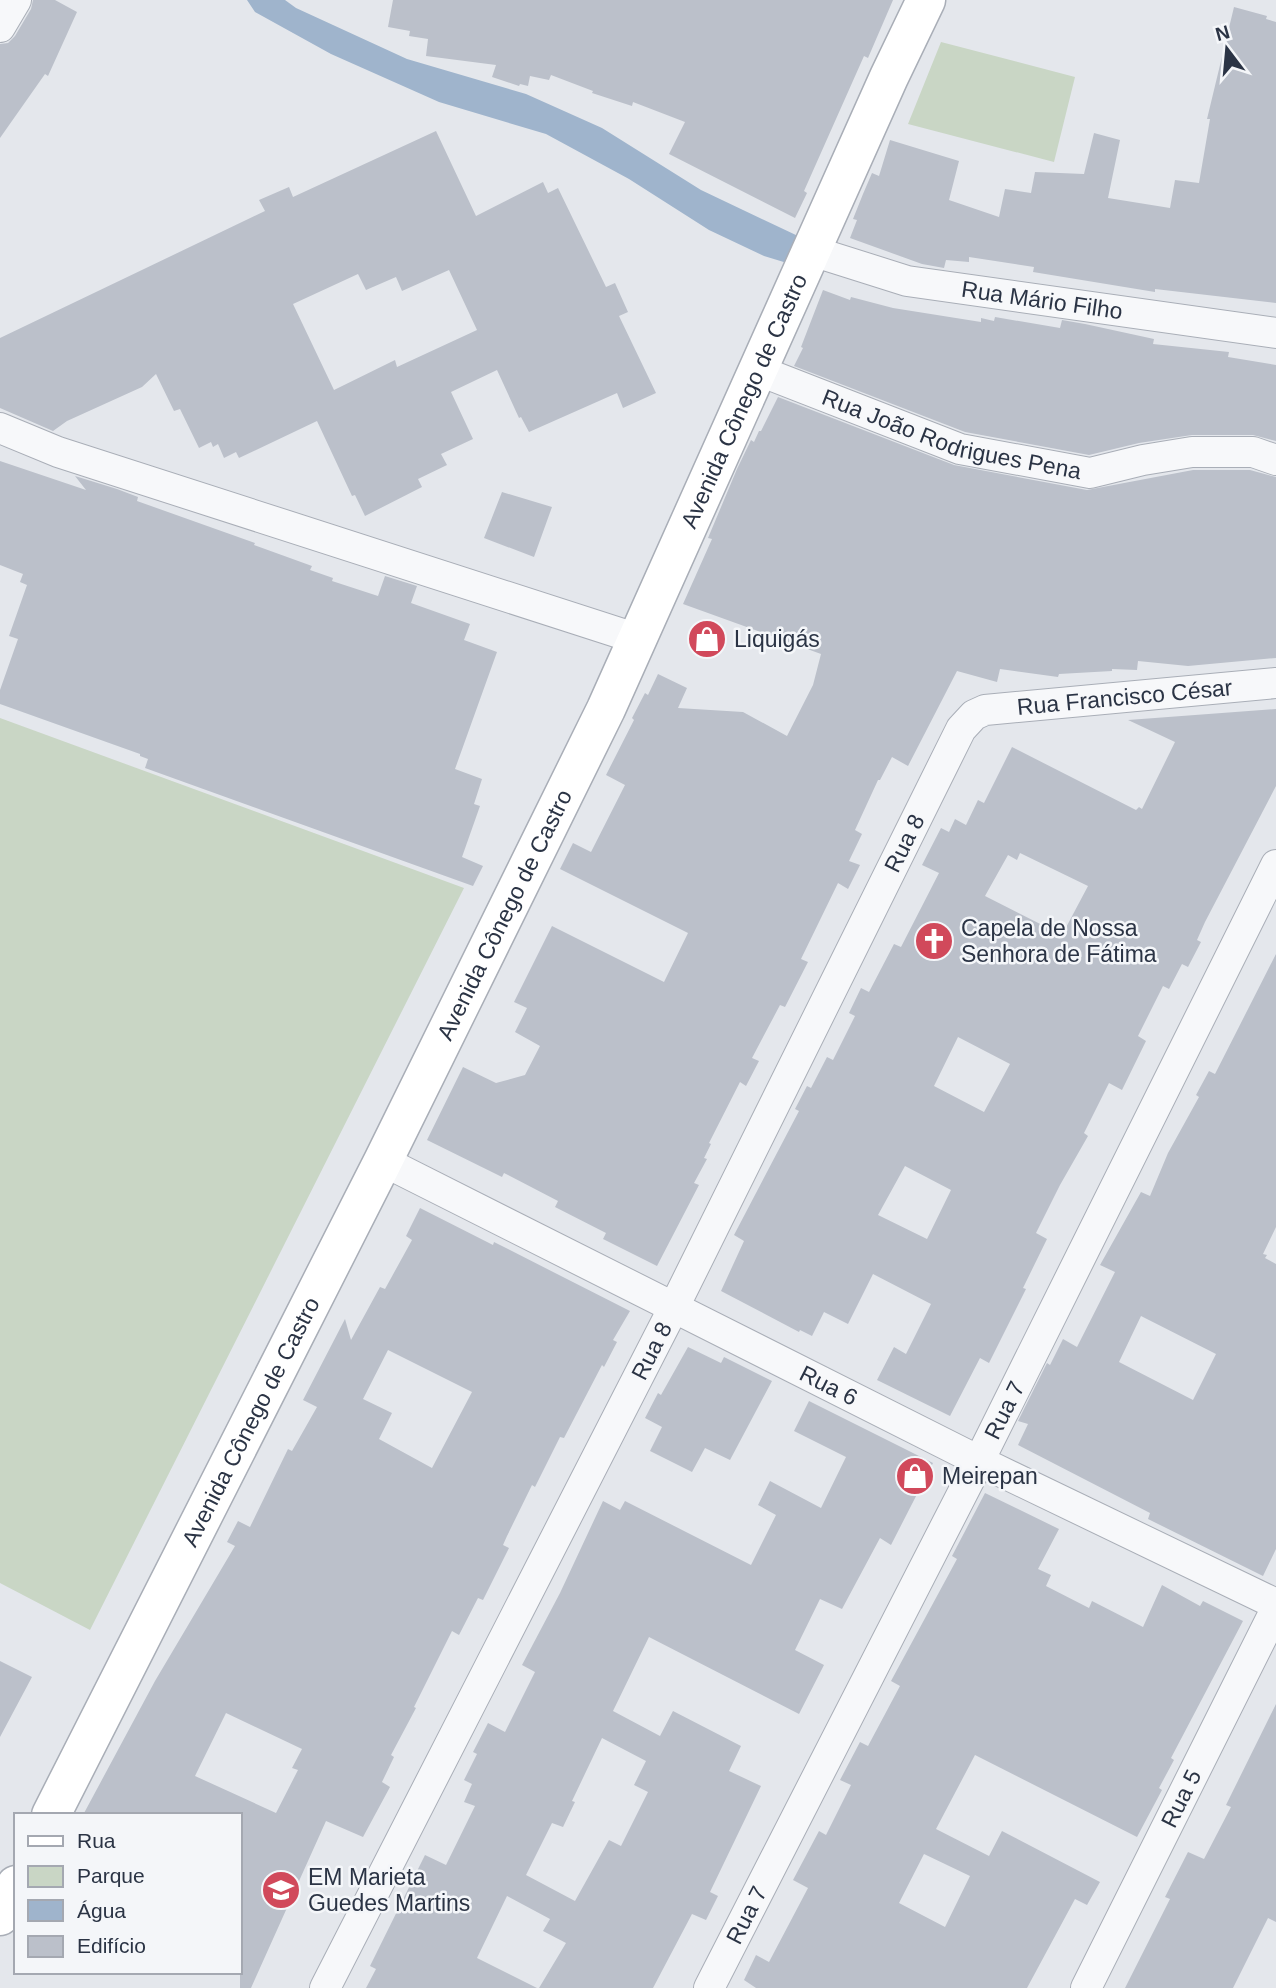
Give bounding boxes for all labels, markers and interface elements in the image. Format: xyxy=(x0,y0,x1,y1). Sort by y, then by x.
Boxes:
north arrow xyxy=(1192,14,1262,84)
text: N xyxy=(1213,21,1232,45)
street label: Avenida Cônego de Castro xyxy=(676,270,812,532)
street label: Rua Mário Filho xyxy=(960,276,1124,324)
street label: Rua João Rodrigues Pena xyxy=(818,384,1084,484)
shop icon: Liquigás xyxy=(686,618,728,660)
place label: Liquigás xyxy=(734,626,820,652)
street label: Rua Francisco César xyxy=(1016,674,1234,720)
street label: Avenida Cônego de Castro xyxy=(432,785,577,1044)
street label: Rua 8 xyxy=(879,810,930,877)
place label: Capela de Nossa Senhora de Fátima xyxy=(961,915,1157,967)
church icon: Capela de Nossa Senhora de Fátima xyxy=(913,920,955,962)
street label: Avenida Cônego de Castro xyxy=(177,1293,325,1551)
street label: Rua 8 xyxy=(626,1318,677,1384)
street label: Rua 6 xyxy=(795,1360,862,1411)
street label: Rua 7 xyxy=(979,1377,1030,1443)
shop icon: Meirepan xyxy=(894,1455,936,1497)
place label: Meirepan xyxy=(942,1463,1038,1489)
street label: Rua 5 xyxy=(1156,1765,1206,1832)
legend xyxy=(14,1813,242,1974)
text: Rua xyxy=(77,1829,116,1852)
text: Parque xyxy=(77,1864,145,1887)
place label: EM Marieta Guedes Martins xyxy=(308,1864,470,1916)
school or university icon: EM Marieta Guedes Martins xyxy=(260,1869,302,1911)
street label: Rua 7 xyxy=(721,1882,772,1948)
text: Água xyxy=(77,1899,126,1922)
text: Edifício xyxy=(77,1934,146,1957)

